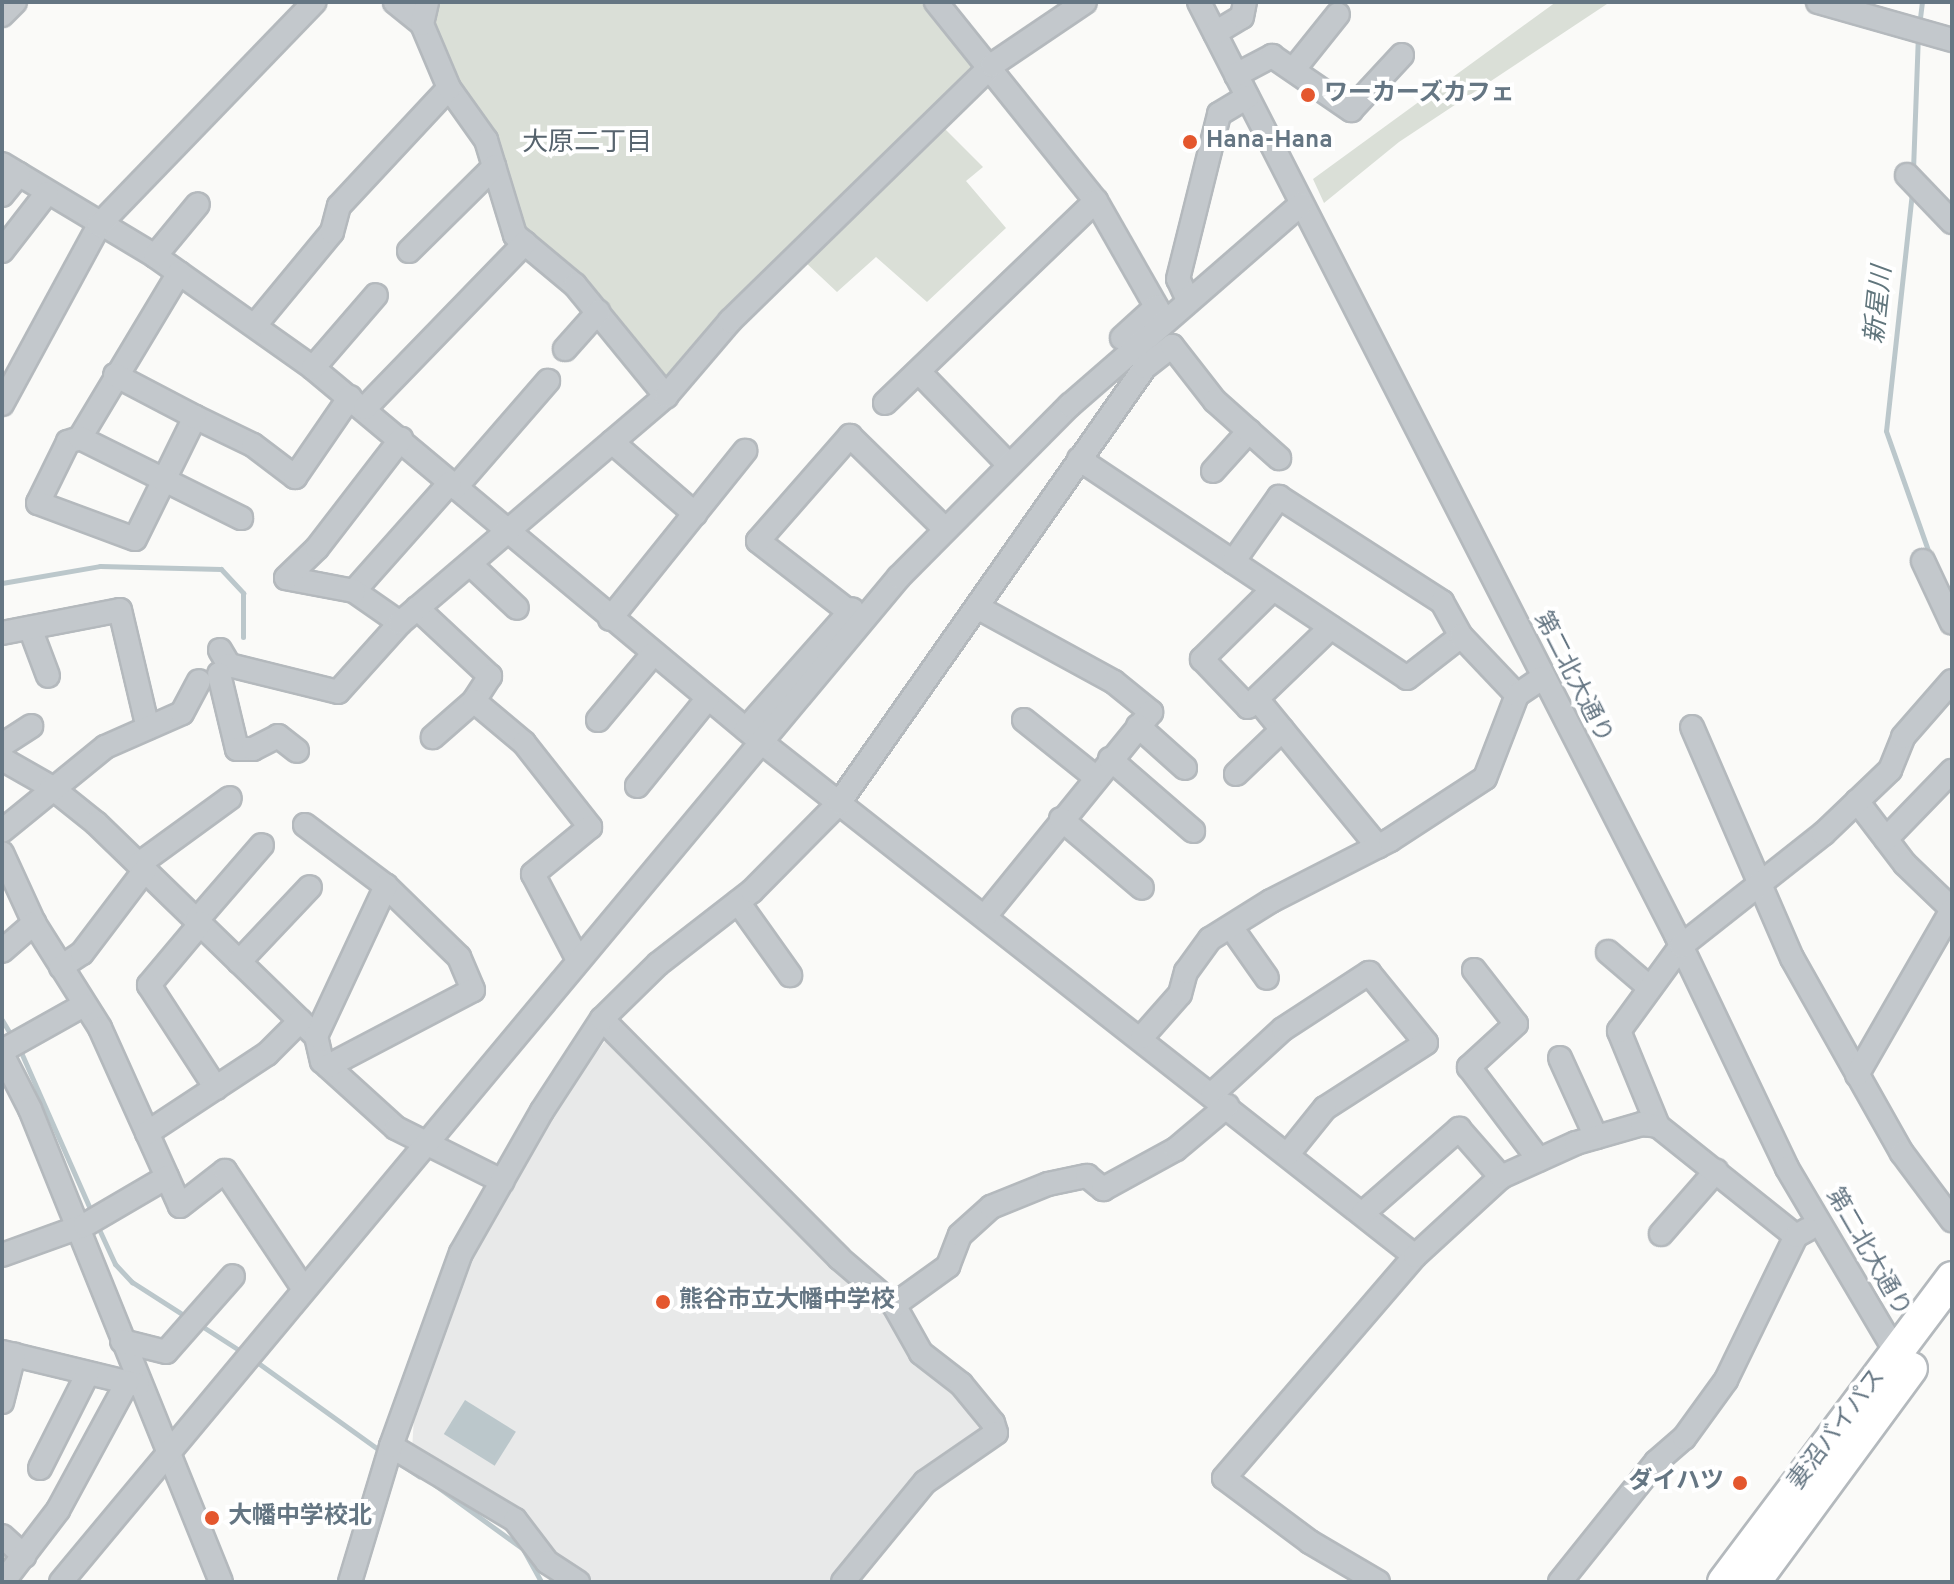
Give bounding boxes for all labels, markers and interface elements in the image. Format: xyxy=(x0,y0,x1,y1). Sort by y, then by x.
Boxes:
place label: ワーカーズカフェ xyxy=(1324,81,1516,109)
marker: ワーカーズカフェ xyxy=(1299,86,1317,104)
district label: 大原二丁目 xyxy=(522,128,652,160)
place label: Hana-Hana xyxy=(1206,128,1333,156)
marker: Hana-Hana xyxy=(1181,133,1199,151)
water label: 新星川 xyxy=(1860,265,1900,345)
street label: 第二北大通り xyxy=(1526,607,1618,749)
street label: 第二北大通り xyxy=(1819,1183,1915,1323)
place label: 熊谷市立大幡中学校 xyxy=(679,1288,895,1316)
marker: 熊谷市立大幡中学校 xyxy=(654,1293,672,1311)
street label: 妻沼バイパス xyxy=(1783,1364,1893,1496)
place label: ダイハツ xyxy=(1628,1469,1724,1497)
marker: ダイハツ xyxy=(1731,1474,1749,1492)
place label: 大幡中学校北 xyxy=(228,1504,372,1532)
marker: 大幡中学校北 xyxy=(203,1509,221,1527)

